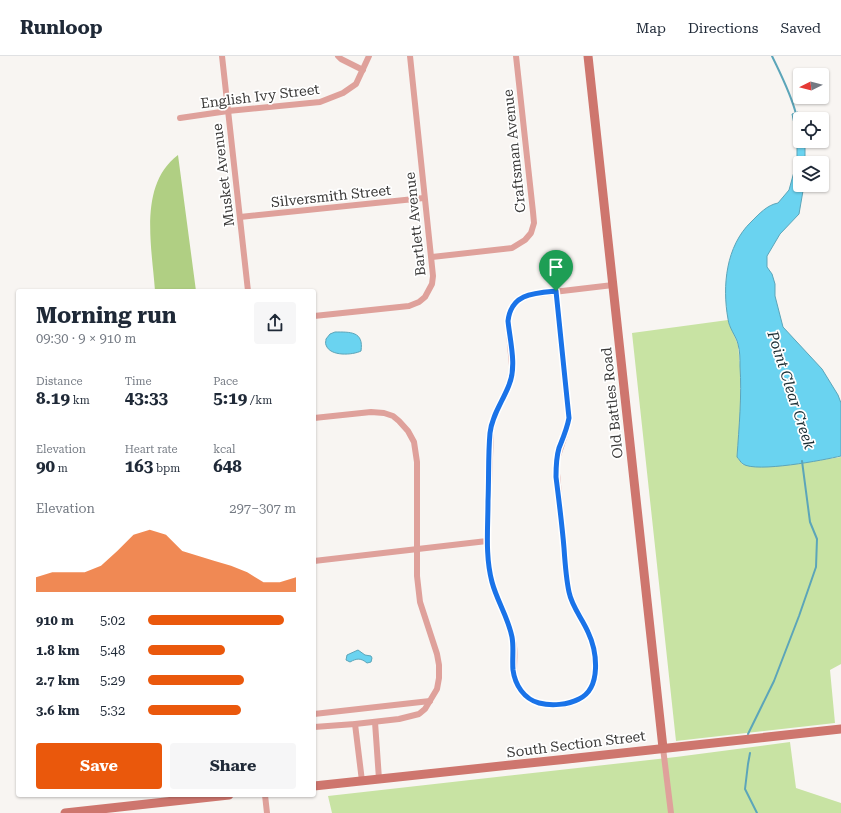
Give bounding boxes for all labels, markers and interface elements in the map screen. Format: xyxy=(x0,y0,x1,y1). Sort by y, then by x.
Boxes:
text: Runloop xyxy=(20,16,103,39)
text: Map xyxy=(636,20,666,36)
text: Directions xyxy=(688,20,758,36)
text: Saved xyxy=(780,20,821,36)
north arrow xyxy=(793,68,829,104)
map controls xyxy=(793,68,829,192)
street label: English Ivy Street xyxy=(200,81,320,111)
street label: Craftsman Avenue xyxy=(500,88,528,214)
button: locate xyxy=(793,112,829,148)
street label: Musket Avenue xyxy=(209,122,237,227)
button: layers xyxy=(793,156,829,192)
street label: Bartlett Avenue xyxy=(402,171,428,277)
street label: Silversmith Street xyxy=(270,182,392,210)
pin xyxy=(539,250,573,291)
icon: arrive xyxy=(545,256,567,278)
button: share xyxy=(254,302,296,344)
text: Morning run xyxy=(36,303,177,328)
water label: Point Clear Creek xyxy=(763,328,819,452)
text: 09:30 · 9 × 910 m xyxy=(36,331,136,346)
street label: Old Battles Road xyxy=(598,347,626,459)
text: Distance xyxy=(36,375,83,388)
text: Time xyxy=(125,375,152,388)
text: Pace xyxy=(213,375,238,388)
text: 8.19 xyxy=(36,388,70,408)
text: 43:33 xyxy=(125,388,168,408)
text: 5:19 xyxy=(213,388,247,408)
text: km xyxy=(70,394,90,407)
text: /km xyxy=(247,394,272,407)
text: Elevation xyxy=(36,443,86,456)
text: Heart rate xyxy=(125,443,178,456)
text: kcal xyxy=(213,443,235,456)
text: 90 xyxy=(36,456,55,476)
text: 163 xyxy=(125,456,153,476)
text: 648 xyxy=(213,456,242,476)
text: m xyxy=(55,462,68,475)
text: bpm xyxy=(153,462,180,475)
text: Elevation xyxy=(36,501,95,516)
text: 297–307 m xyxy=(229,501,296,516)
text: 910 m xyxy=(36,613,74,628)
text: 5:02 xyxy=(100,613,125,628)
text: 1.8 km xyxy=(36,643,79,658)
text: 5:48 xyxy=(100,643,125,658)
text: 2.7 km xyxy=(36,673,79,688)
text: 5:29 xyxy=(100,673,125,688)
text: 3.6 km xyxy=(36,703,79,718)
text: 5:32 xyxy=(100,703,125,718)
street label: South Section Street xyxy=(506,728,646,760)
button: Save xyxy=(36,743,162,789)
button: Share xyxy=(170,743,296,789)

